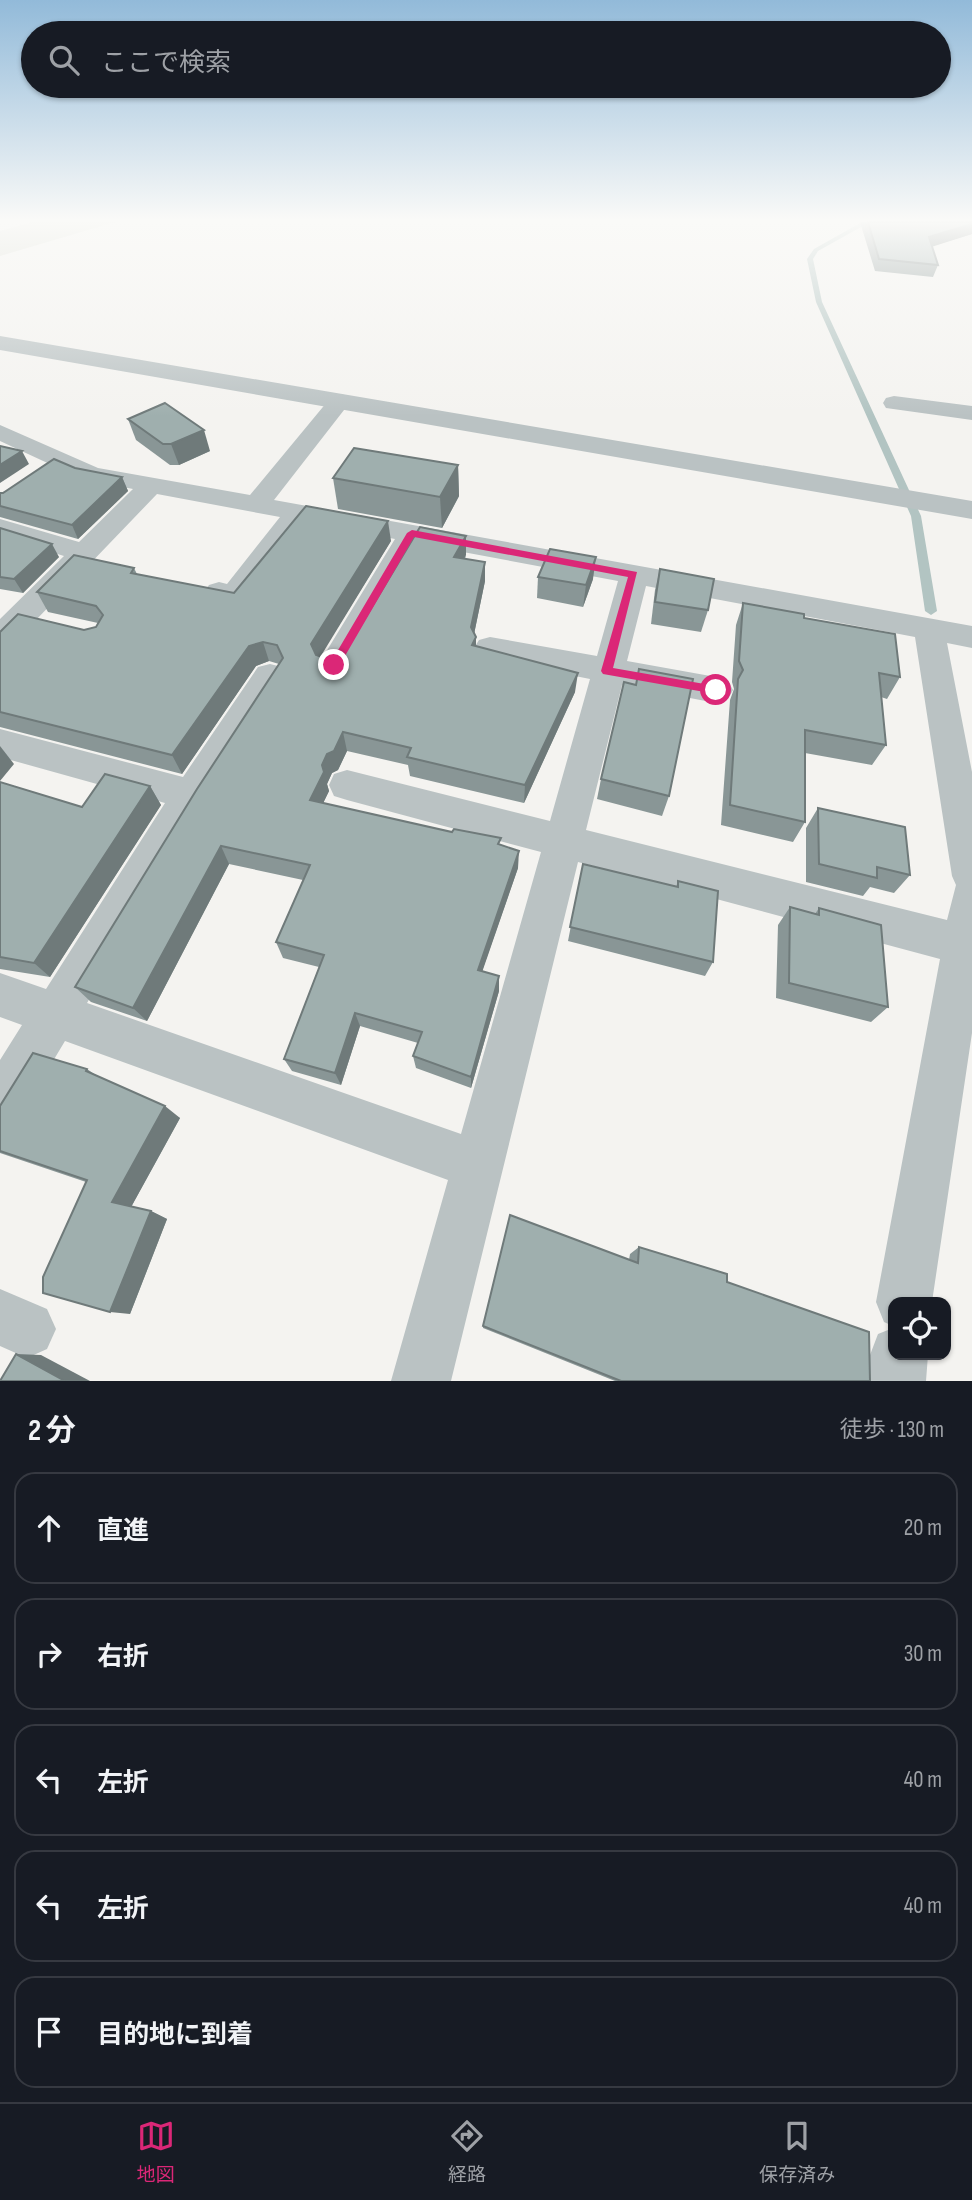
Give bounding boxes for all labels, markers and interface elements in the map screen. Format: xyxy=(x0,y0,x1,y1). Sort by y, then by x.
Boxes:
search box xyxy=(21,21,951,98)
icon: search xyxy=(45,41,83,79)
text: ここで検索 xyxy=(101,48,231,79)
route end xyxy=(318,649,349,680)
route start xyxy=(700,674,731,705)
map controls xyxy=(888,1297,951,1360)
button: locate xyxy=(888,1297,951,1360)
text: 2 分 xyxy=(28,1413,76,1449)
text: 徒歩 · 130 m xyxy=(840,1416,944,1444)
icon: ahead xyxy=(30,1509,68,1547)
text: 20 m xyxy=(904,1514,942,1542)
text: 直進 xyxy=(97,1516,149,1547)
icon: right xyxy=(30,1635,68,1673)
text: 30 m xyxy=(904,1640,942,1668)
text: 右折 xyxy=(97,1642,149,1673)
icon: left xyxy=(30,1761,68,1799)
text: 40 m xyxy=(904,1766,942,1794)
text: 左折 xyxy=(97,1768,149,1799)
icon: left xyxy=(30,1887,68,1925)
text: 40 m xyxy=(904,1892,942,1920)
text: 左折 xyxy=(97,1894,149,1925)
icon: arrive xyxy=(30,2013,68,2051)
text: 目的地に到着 xyxy=(97,2020,253,2051)
tab: 地図 xyxy=(137,2117,175,2187)
tab: 経路 xyxy=(448,2117,486,2187)
tab: 保存済み xyxy=(759,2117,835,2187)

